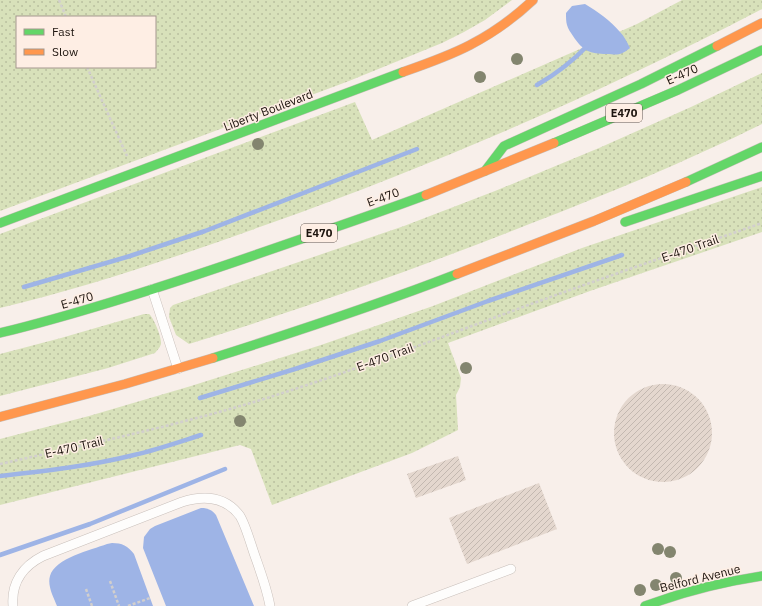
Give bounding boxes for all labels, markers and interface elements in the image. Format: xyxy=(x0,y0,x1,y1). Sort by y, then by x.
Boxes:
legend xyxy=(16,16,156,68)
text: Fast xyxy=(52,24,75,39)
text: Slow xyxy=(52,44,78,59)
street label: E-470 xyxy=(664,60,700,88)
street label: Liberty Boulevard xyxy=(221,86,315,134)
road number: E470 xyxy=(606,104,642,122)
street label: E-470 xyxy=(365,184,401,210)
road number: E470 xyxy=(301,224,337,242)
street label: E-470 Trail xyxy=(659,231,721,265)
street label: E-470 xyxy=(59,288,95,312)
street label: E-470 Trail xyxy=(354,340,416,374)
street label: E-470 Trail xyxy=(43,433,105,461)
street label: Belford Avenue xyxy=(658,561,742,595)

